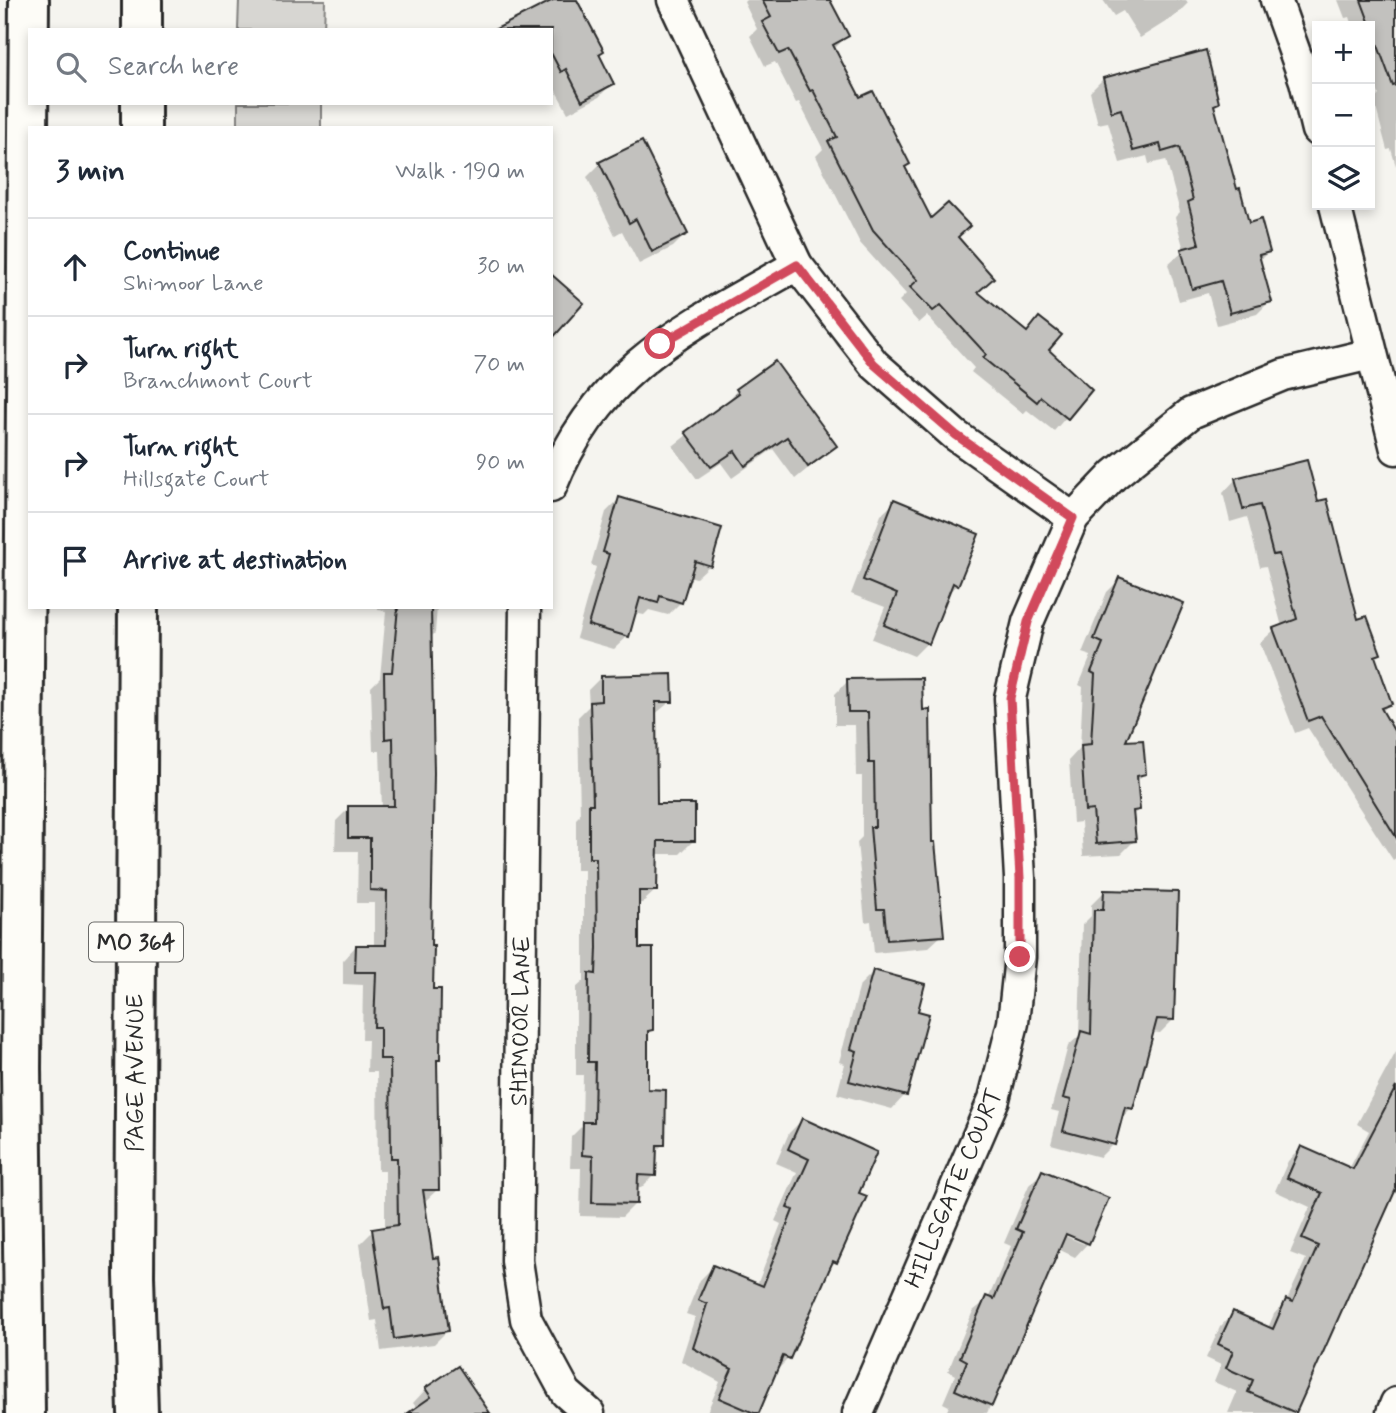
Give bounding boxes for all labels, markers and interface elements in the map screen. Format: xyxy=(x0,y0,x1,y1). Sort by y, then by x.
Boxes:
map controls xyxy=(1312,21,1375,210)
button: + xyxy=(1312,21,1375,84)
search box xyxy=(28,28,553,105)
icon: search xyxy=(52,48,90,86)
text: Search here xyxy=(108,50,239,84)
button: − xyxy=(1312,84,1375,147)
button: layers xyxy=(1312,147,1375,210)
text: 3 min xyxy=(56,152,125,191)
text: Walk · 190 m xyxy=(395,157,525,187)
text: Continue xyxy=(123,235,220,269)
icon: ahead xyxy=(56,248,94,286)
text: 30 m xyxy=(477,252,525,282)
text: Shimoor Lane xyxy=(123,269,264,299)
route start xyxy=(644,328,675,359)
text: Turn right xyxy=(123,333,239,367)
icon: right xyxy=(56,346,94,384)
text: 70 m xyxy=(473,350,525,380)
text: Branchmont Court xyxy=(123,367,313,397)
text: Turn right xyxy=(123,431,239,465)
icon: right xyxy=(56,444,94,482)
text: 90 m xyxy=(476,448,525,478)
text: Hillsgate Court xyxy=(123,465,269,495)
icon: arrive xyxy=(56,542,94,580)
text: Arrive at destination xyxy=(123,544,347,578)
road number: MO 364 xyxy=(89,923,183,962)
street label: SHIMOOR LANE xyxy=(505,936,538,1106)
route end xyxy=(1004,941,1035,972)
street label: PAGE AVENUE xyxy=(121,994,152,1152)
street label: HILLSGATE COURT xyxy=(898,1084,1010,1293)

